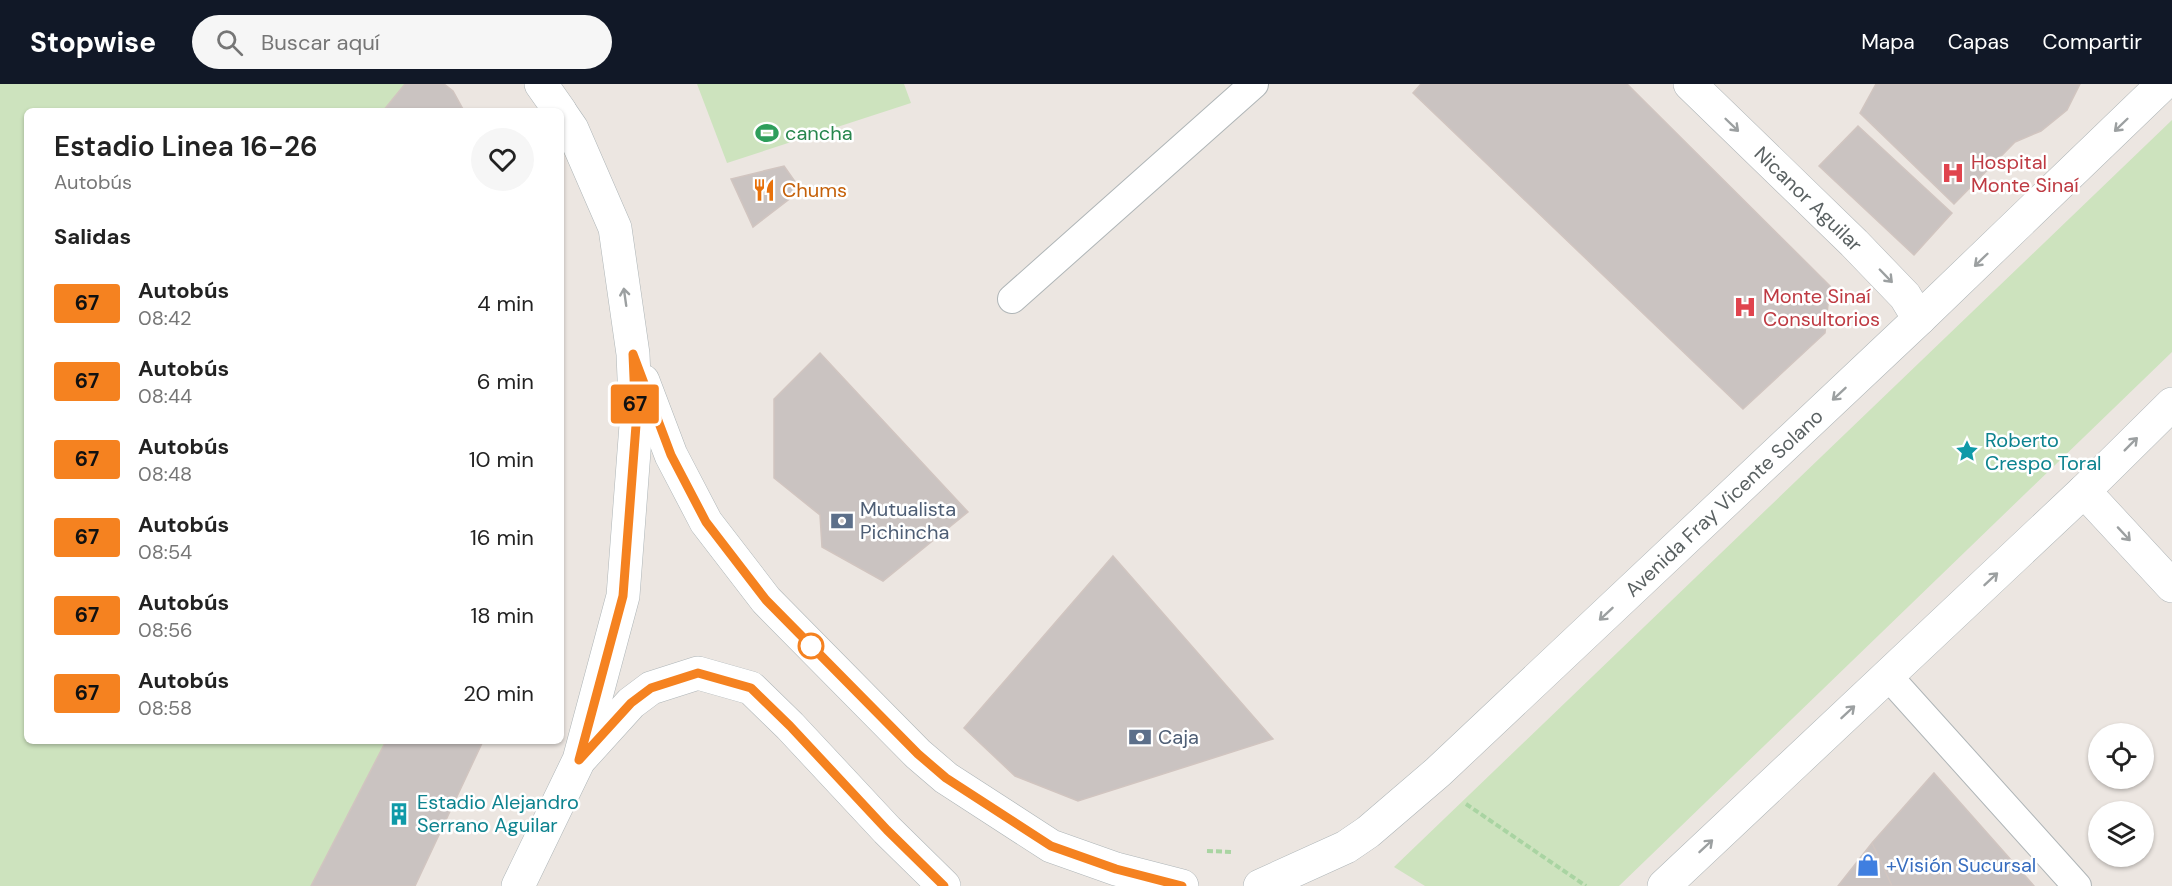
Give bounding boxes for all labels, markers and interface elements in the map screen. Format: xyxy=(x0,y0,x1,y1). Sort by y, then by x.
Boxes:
search box xyxy=(192,15,612,69)
text: Stopwise xyxy=(30,24,156,61)
icon: search xyxy=(213,26,246,59)
text: Buscar aquí xyxy=(261,28,380,57)
text: Mapa xyxy=(1861,28,1915,56)
text: Capas xyxy=(1948,28,2009,56)
text: Compartir xyxy=(2042,28,2142,56)
one-way arrow xyxy=(1724,117,1739,132)
one-way arrow xyxy=(2114,117,2129,132)
sports icon: cancha xyxy=(754,120,780,146)
place label: cancha xyxy=(785,120,853,146)
text: Estadio Linea 16-26 xyxy=(54,128,318,165)
button: heart xyxy=(471,128,534,191)
street label: Nicanor Aguilar xyxy=(1749,141,1868,257)
place label: Hospital Monte Sinaí xyxy=(1971,149,2079,198)
hospital icon: Hospital Monte Sinaí xyxy=(1940,160,1966,186)
text: Autobús xyxy=(54,169,132,195)
restaurant icon: Chums xyxy=(751,177,777,203)
place label: Chums xyxy=(782,177,847,203)
text: Salidas xyxy=(54,222,131,251)
one-way arrow xyxy=(1973,252,1988,267)
one-way arrow xyxy=(1878,269,1893,284)
text: Autobús xyxy=(138,276,229,305)
place label: Monte Sinaí Consultorios xyxy=(1763,283,1880,332)
one-way arrow xyxy=(619,287,630,307)
text: 67 xyxy=(75,289,99,317)
text: 4 min xyxy=(477,289,534,318)
hospital icon: Monte Sinaí Consultorios xyxy=(1732,294,1758,320)
text: 08:42 xyxy=(138,305,192,331)
text: Autobús xyxy=(138,354,229,383)
text: 67 xyxy=(75,367,99,395)
text: 6 min xyxy=(477,367,534,396)
text: 08:44 xyxy=(138,383,192,409)
line badge: 67 xyxy=(608,384,662,424)
one-way arrow xyxy=(1832,387,1847,401)
text: 67 xyxy=(623,390,647,418)
street label: Avenida Fray Vicente Solano xyxy=(1619,403,1829,602)
place label: Roberto Crespo Toral xyxy=(1985,427,2101,476)
text: Autobús xyxy=(138,432,229,461)
one-way arrow xyxy=(2124,437,2139,451)
place icon: Roberto Crespo Toral xyxy=(1954,438,1980,464)
text: 67 xyxy=(75,445,99,473)
text: 10 min xyxy=(469,445,534,474)
text: 08:48 xyxy=(138,461,192,487)
place label: Mutualista Pichincha xyxy=(860,496,956,545)
bank icon: Mutualista Pichincha xyxy=(829,508,855,534)
text: Autobús xyxy=(138,510,229,539)
text: 67 xyxy=(75,523,99,551)
text: 16 min xyxy=(470,523,534,552)
one-way arrow xyxy=(2117,526,2131,541)
text: 08:54 xyxy=(138,539,192,565)
one-way arrow xyxy=(1983,572,1998,586)
text: Autobús xyxy=(138,588,229,617)
text: 67 xyxy=(75,601,99,629)
text: 18 min xyxy=(470,601,534,630)
one-way arrow xyxy=(1599,607,1614,621)
text: 08:56 xyxy=(138,617,193,643)
unlabelled marker xyxy=(798,633,824,659)
text: Autobús xyxy=(138,666,229,695)
text: 67 xyxy=(75,679,99,707)
text: 20 min xyxy=(463,679,534,708)
text: 08:58 xyxy=(138,695,192,721)
one-way arrow xyxy=(1841,705,1856,720)
map controls xyxy=(2088,723,2154,867)
button: locate xyxy=(2088,723,2154,789)
bank icon: Caja xyxy=(1127,724,1153,750)
place label: Caja xyxy=(1158,724,1199,750)
place label: Estadio Alejandro Serrano Aguilar xyxy=(417,789,579,838)
building icon: Estadio Alejandro Serrano Aguilar xyxy=(386,801,412,827)
button: layers xyxy=(2088,801,2154,867)
one-way arrow xyxy=(1699,839,1714,853)
shop icon: +Visión Sucursal xyxy=(1855,852,1881,878)
place label: +Visión Sucursal xyxy=(1886,852,2036,878)

